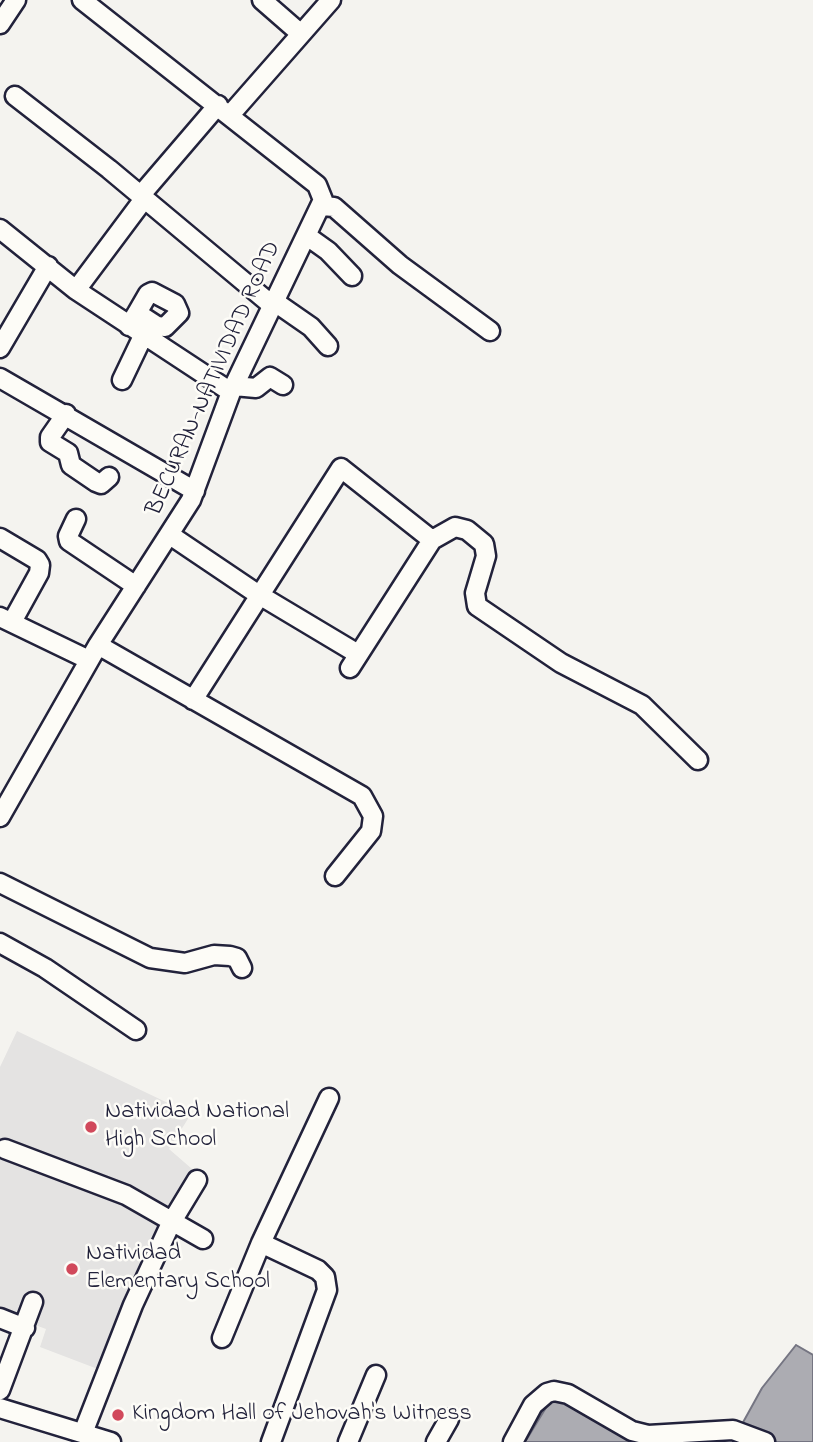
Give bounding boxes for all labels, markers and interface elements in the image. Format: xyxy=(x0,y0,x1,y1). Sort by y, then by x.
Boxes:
street label: BECURAN-NATIVIDAD ROAD xyxy=(141,237,289,521)
place label: Natividad National High School xyxy=(105,1099,289,1155)
marker: Natividad National High School xyxy=(83,1119,99,1135)
place label: Natividad Elementary School xyxy=(86,1241,270,1297)
marker: Natividad Elementary School xyxy=(64,1261,80,1277)
place label: Kingdom Hall of Jehovah's Witness xyxy=(132,1401,472,1429)
marker: Kingdom Hall of Jehovah's Witness xyxy=(110,1407,126,1423)

